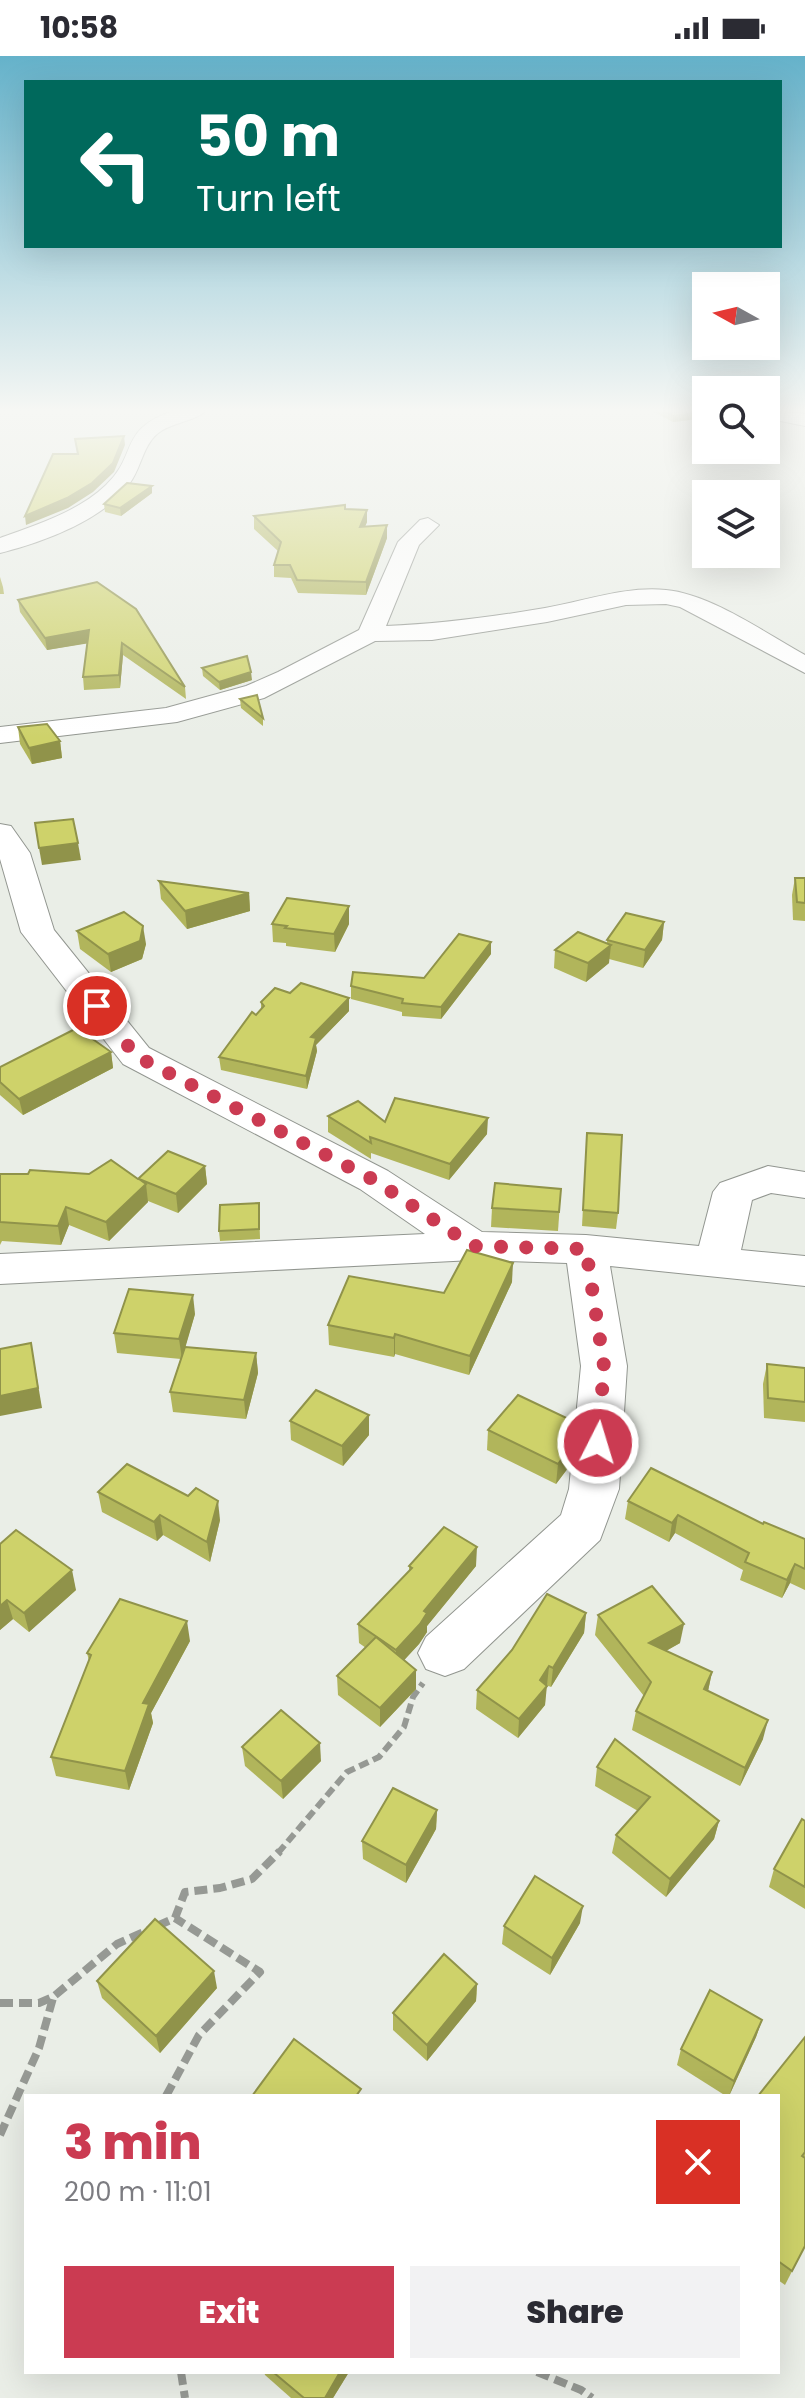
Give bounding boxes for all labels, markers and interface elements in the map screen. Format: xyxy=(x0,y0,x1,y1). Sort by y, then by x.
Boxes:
text: 10:58 xyxy=(40,6,118,49)
text: 50 m xyxy=(196,97,340,176)
icon: left xyxy=(64,112,168,216)
text: Turn left xyxy=(196,173,341,224)
north arrow xyxy=(692,272,780,360)
map controls xyxy=(692,272,780,568)
button: search xyxy=(692,376,780,464)
button: layers xyxy=(692,480,780,568)
pin xyxy=(63,972,131,1040)
icon: arrive xyxy=(75,984,119,1028)
position arrow xyxy=(556,1401,640,1485)
text: 3 min xyxy=(64,2109,201,2176)
button: close xyxy=(656,2120,740,2204)
text: 200 m · 11:01 xyxy=(64,2174,212,2210)
button: Exit xyxy=(64,2266,394,2358)
button: Share xyxy=(410,2266,740,2358)

